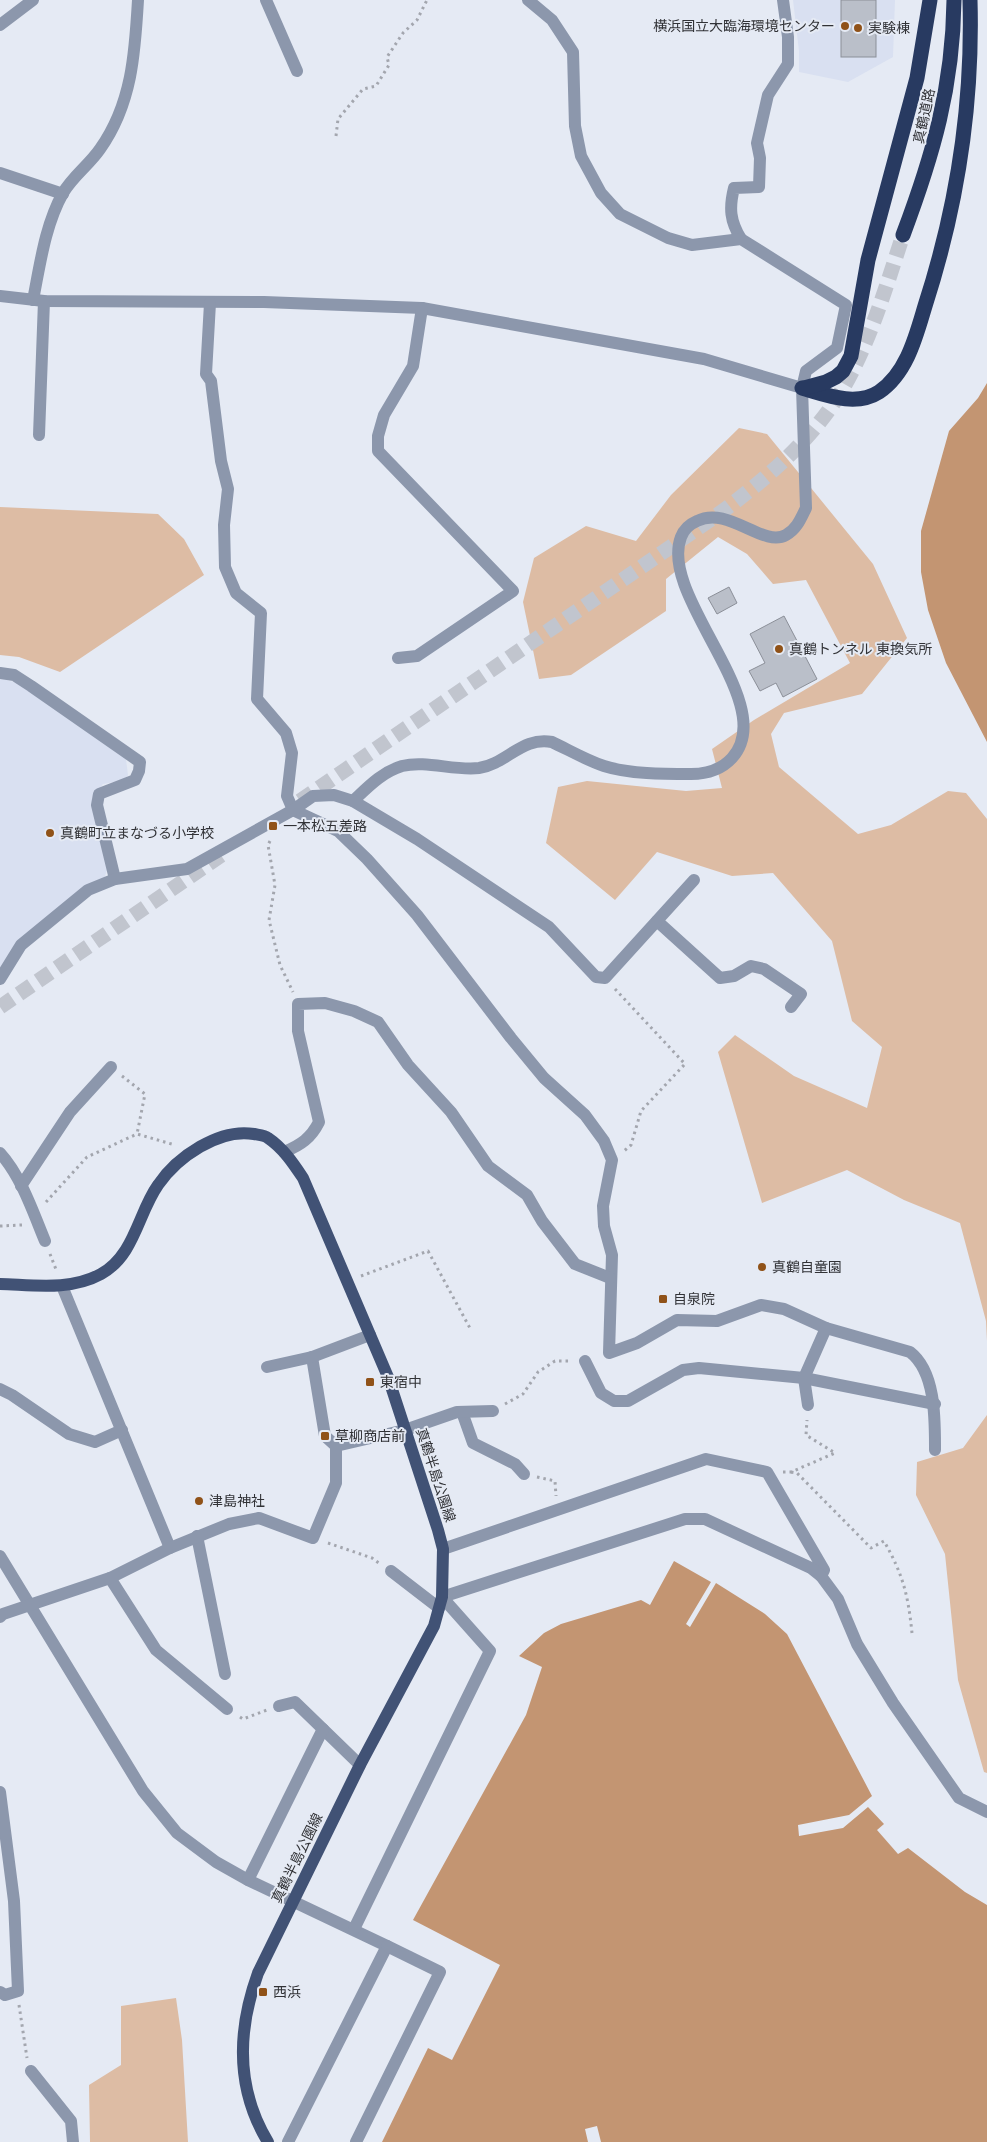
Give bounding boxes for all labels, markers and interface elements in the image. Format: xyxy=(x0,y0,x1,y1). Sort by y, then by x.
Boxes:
place label: 横浜国立大臨海環境センター xyxy=(653,17,835,35)
place label: 実験棟 xyxy=(868,19,910,37)
marker: 横浜国立大臨海環境センター xyxy=(839,20,851,32)
marker: 実験棟 xyxy=(852,22,864,34)
street label: 真鶴道路 xyxy=(909,87,939,145)
place label: 真鶴トンネル 東換気所 xyxy=(789,640,932,658)
marker: 真鶴トンネル 東換気所 xyxy=(773,643,785,655)
place label: 一本松五差路 xyxy=(283,817,367,835)
marker: 一本松五差路 xyxy=(267,820,279,832)
place label: 真鶴町立まなづる小学校 xyxy=(60,824,214,842)
marker: 真鶴町立まなづる小学校 xyxy=(44,827,56,839)
place label: 真鶴自童園 xyxy=(772,1258,842,1276)
marker: 真鶴自童園 xyxy=(756,1261,768,1273)
place label: 自泉院 xyxy=(673,1290,715,1308)
marker: 自泉院 xyxy=(657,1293,669,1305)
place label: 東宿中 xyxy=(380,1373,422,1391)
marker: 東宿中 xyxy=(364,1376,376,1388)
street label: 真鶴半島公園線 xyxy=(412,1426,460,1524)
place label: 草柳商店前 xyxy=(335,1427,405,1445)
marker: 草柳商店前 xyxy=(319,1430,331,1442)
place label: 津島神社 xyxy=(209,1492,265,1510)
marker: 津島神社 xyxy=(193,1495,205,1507)
street label: 真鶴半島公園線 xyxy=(267,1810,327,1906)
place label: 西浜 xyxy=(273,1983,301,2001)
marker: 西浜 xyxy=(257,1986,269,1998)

